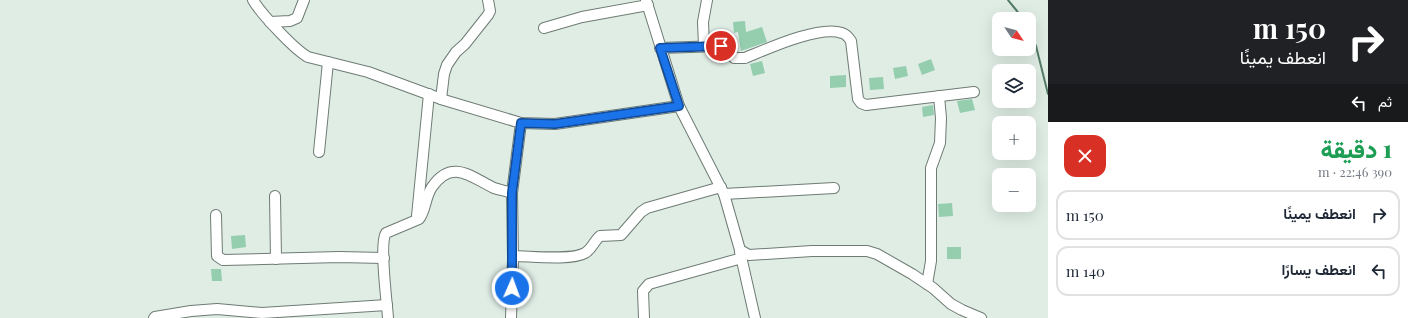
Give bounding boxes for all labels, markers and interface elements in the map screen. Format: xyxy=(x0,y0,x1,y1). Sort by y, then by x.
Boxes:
text: 150 m xyxy=(1253,9,1326,46)
north arrow xyxy=(992,12,1036,56)
map controls xyxy=(992,12,1036,212)
icon: right xyxy=(1340,16,1392,68)
pin xyxy=(704,29,738,63)
icon: arrive xyxy=(710,35,732,57)
text: انعطف يمينًا xyxy=(1240,45,1326,69)
button: layers xyxy=(992,64,1036,108)
text: ثم xyxy=(1378,91,1392,111)
icon: left xyxy=(1348,92,1370,114)
button: + xyxy=(992,116,1036,160)
text: 1 دقيقة xyxy=(1320,132,1392,164)
button: close xyxy=(1064,135,1106,177)
text: 390 m · 22:46 xyxy=(1318,163,1392,180)
button: − xyxy=(992,168,1036,212)
text: انعطف يمينًا xyxy=(1283,203,1356,223)
icon: right xyxy=(1368,204,1390,226)
text: 150 m xyxy=(1066,205,1104,225)
text: انعطف يسارًا xyxy=(1282,259,1356,279)
icon: left xyxy=(1368,260,1390,282)
text: 140 m xyxy=(1066,261,1105,281)
position arrow xyxy=(491,267,533,309)

